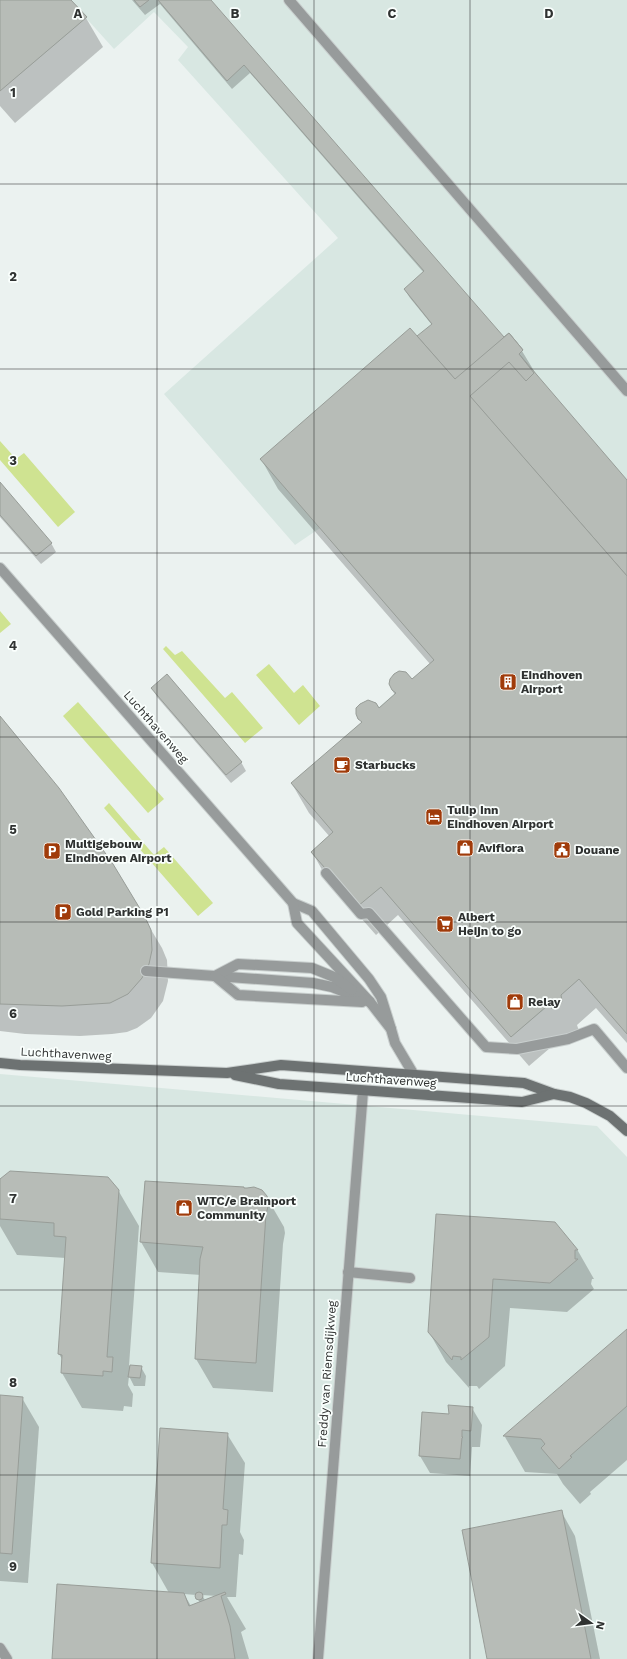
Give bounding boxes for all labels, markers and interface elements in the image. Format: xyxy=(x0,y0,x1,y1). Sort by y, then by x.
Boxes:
text: A xyxy=(74,6,83,21)
text: B xyxy=(231,6,240,21)
text: C xyxy=(388,6,397,21)
text: D xyxy=(544,6,554,21)
text: 1 xyxy=(10,85,16,100)
text: 2 xyxy=(9,269,17,284)
text: 3 xyxy=(9,453,17,468)
text: 4 xyxy=(9,638,18,653)
place label: Eindhoven Airport xyxy=(521,668,583,696)
building icon: Eindhoven Airport xyxy=(498,672,518,692)
street label: Luchthavenweg xyxy=(121,688,192,766)
cafe icon: Starbucks xyxy=(332,755,352,775)
place label: Starbucks xyxy=(355,758,416,772)
place label: Tulip Inn Eindhoven Airport xyxy=(447,803,554,831)
hotel icon: Tulip Inn Eindhoven Airport xyxy=(424,807,444,827)
text: 5 xyxy=(9,822,17,837)
place label: Multigebouw Eindhoven Airport xyxy=(65,837,172,865)
shop icon: Aviflora xyxy=(455,838,475,858)
public building icon: Douane xyxy=(552,840,572,860)
parking icon: Multigebouw Eindhoven Airport xyxy=(42,841,62,861)
place label: Aviflora xyxy=(478,841,524,855)
place label: Douane xyxy=(575,843,620,857)
parking icon: Gold Parking P1 xyxy=(53,902,73,922)
place label: Gold Parking P1 xyxy=(76,905,169,919)
place label: Albert Heijn to go xyxy=(458,910,521,938)
supermarket icon: Albert Heijn to go xyxy=(435,914,455,934)
shop icon: Relay xyxy=(505,992,525,1012)
place label: Relay xyxy=(528,995,561,1009)
text: 6 xyxy=(9,1006,17,1021)
street label: Luchthavenweg xyxy=(20,1045,113,1063)
street label: Luchthavenweg xyxy=(345,1070,438,1090)
text: 7 xyxy=(9,1191,17,1206)
place label: WTC/e Brainport Community xyxy=(197,1194,297,1222)
shop icon: WTC/e Brainport Community xyxy=(174,1198,194,1218)
street label: Freddy van Riemsdijkweg xyxy=(315,1299,339,1448)
text: 8 xyxy=(9,1375,17,1390)
text: 9 xyxy=(9,1559,17,1574)
north arrow xyxy=(571,1603,611,1643)
text: N xyxy=(593,1620,608,1631)

